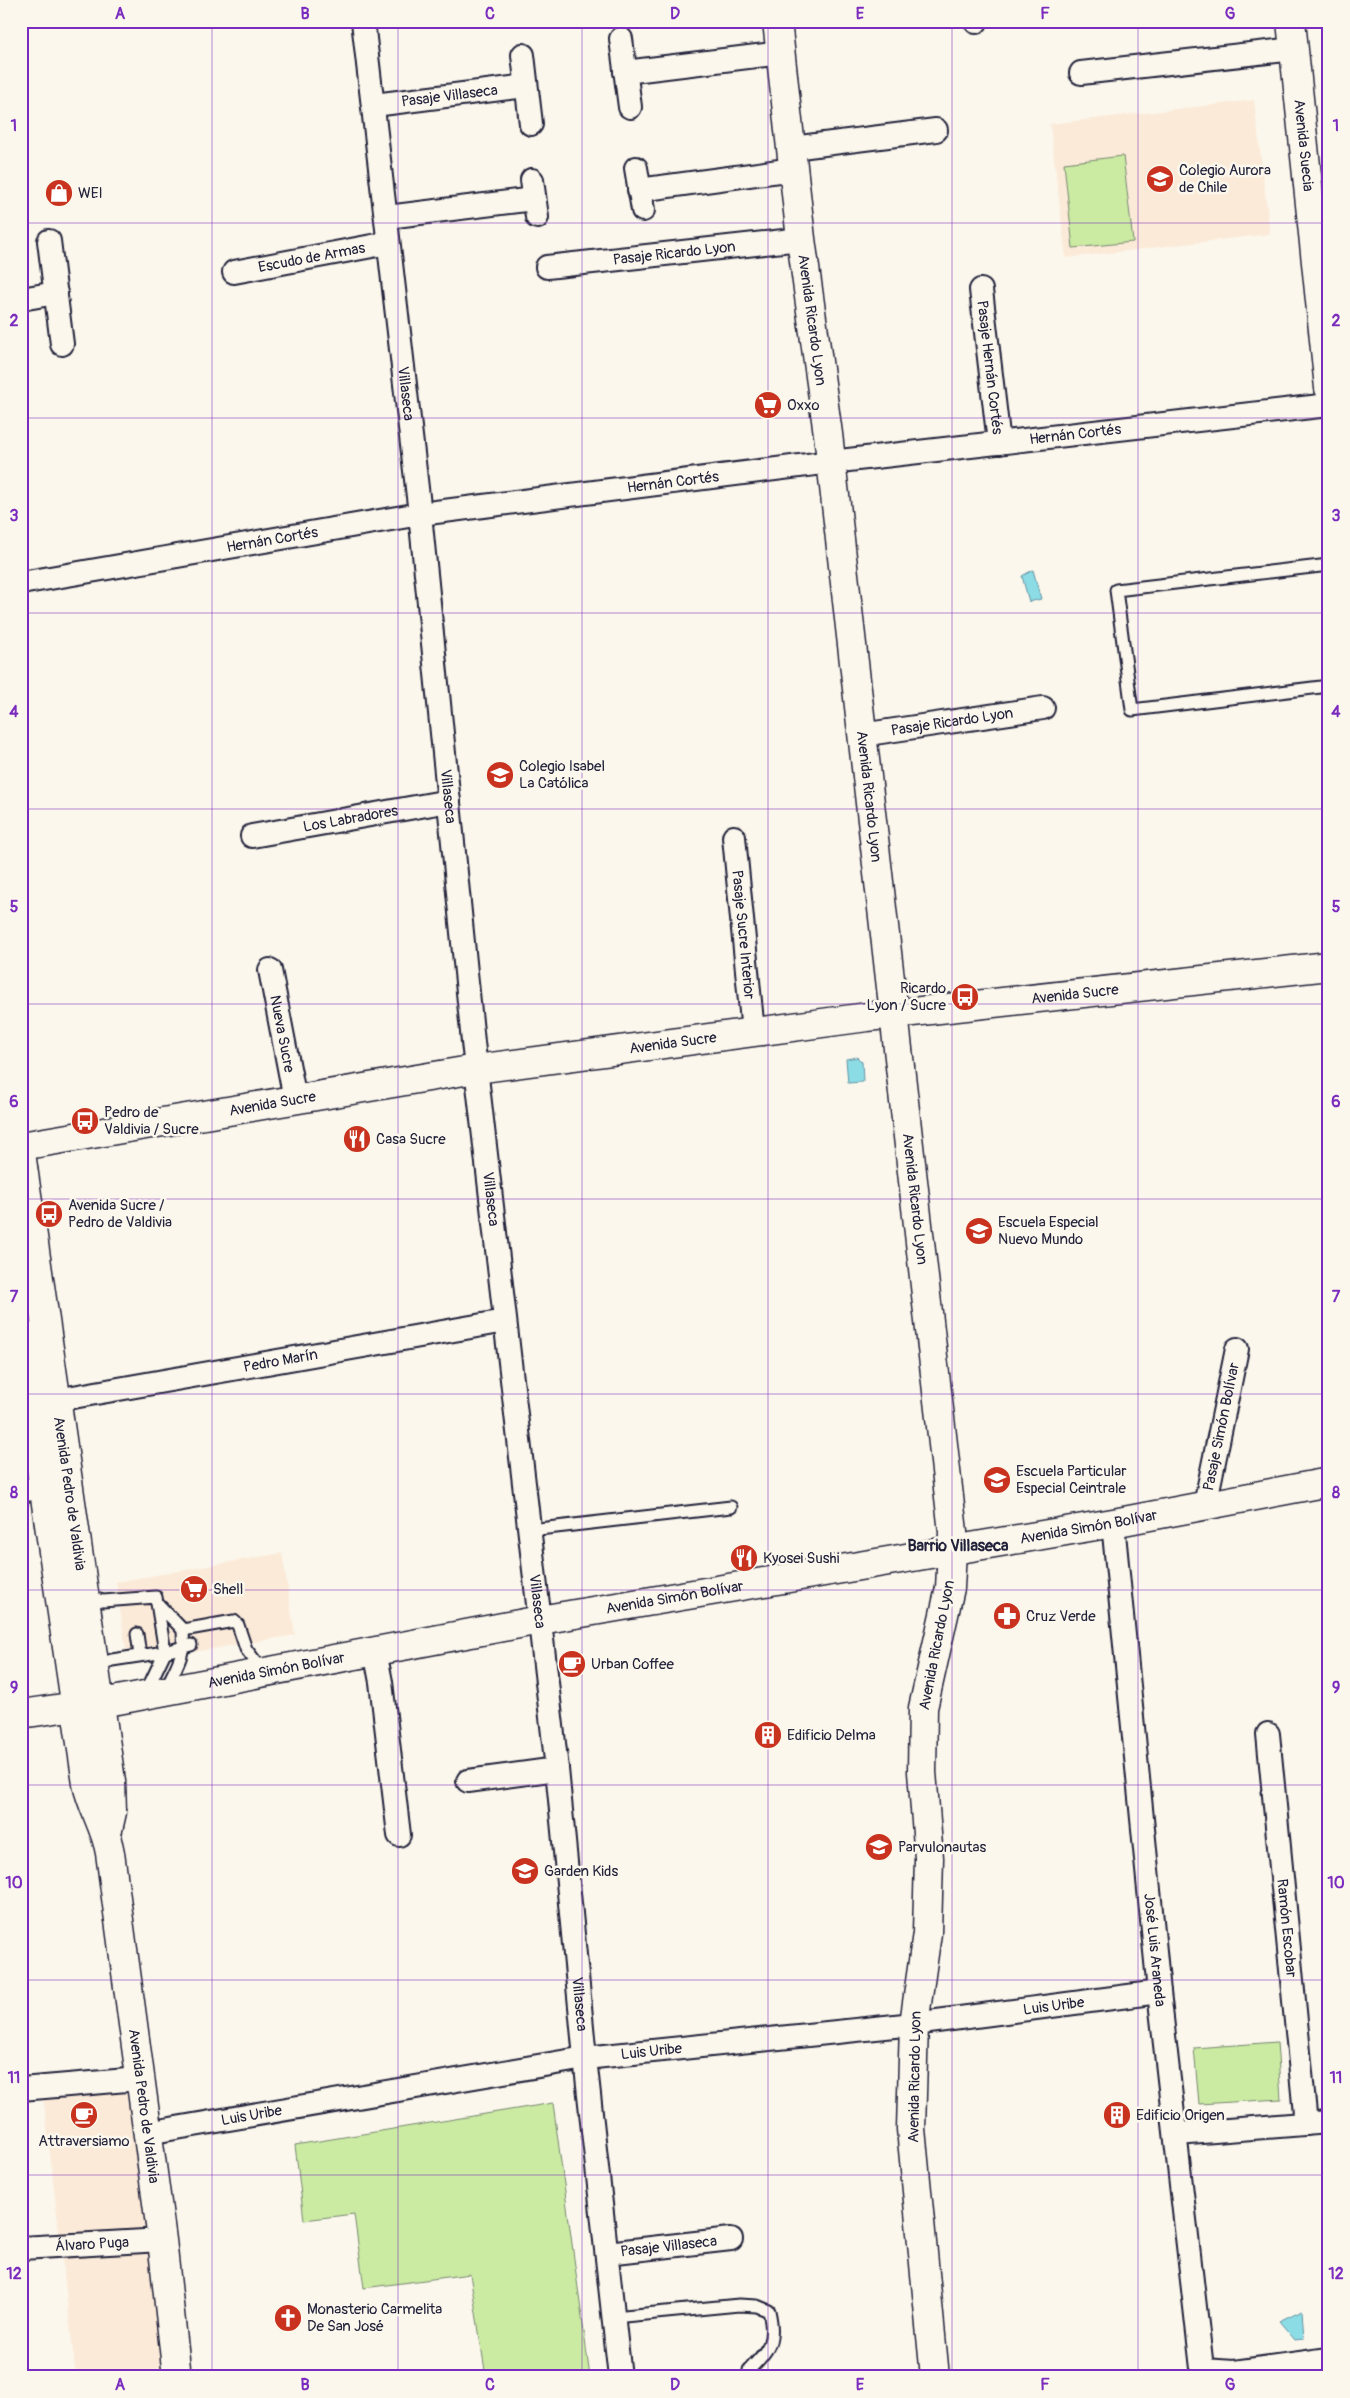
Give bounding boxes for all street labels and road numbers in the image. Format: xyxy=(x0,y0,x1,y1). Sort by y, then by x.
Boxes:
street label: Pasaje Villaseca xyxy=(400,80,499,111)
street label: Avenida Suecia xyxy=(1290,98,1318,192)
street label: Pasaje Ricardo Lyon xyxy=(612,237,737,269)
street label: Escudo de Armas xyxy=(257,238,367,277)
street label: Avenida Ricardo Lyon xyxy=(794,253,831,387)
street label: Pasaje Hernán Cortés xyxy=(973,299,1007,436)
street label: Villaseca xyxy=(394,365,419,422)
street label: Hernán Cortés xyxy=(1028,419,1122,449)
street label: Hernán Cortés xyxy=(626,467,720,497)
street label: Hernán Cortés xyxy=(225,522,320,557)
street label: Pasaje Ricardo Lyon xyxy=(890,703,1014,740)
street label: Avenida Ricardo Lyon xyxy=(852,730,886,863)
street label: Villaseca xyxy=(436,768,461,824)
street label: Los Labradores xyxy=(302,801,400,836)
street label: Pasaje Sucre Interior xyxy=(728,869,759,1001)
street label: Avenida Sucre xyxy=(1030,980,1120,1008)
street label: Nueva Sucre xyxy=(266,993,299,1075)
street label: Avenida Sucre xyxy=(628,1028,718,1058)
street label: Avenida Sucre xyxy=(228,1087,318,1120)
street label: Avenida Ricardo Lyon xyxy=(898,1132,932,1266)
street label: Villaseca xyxy=(479,1171,504,1227)
street label: Pedro Marín xyxy=(242,1345,319,1376)
street label: Pasaje Simón Bolívar xyxy=(1199,1360,1244,1492)
street label: Avenida Pedro de Valdivia xyxy=(49,1415,90,1572)
street label: Avenida Simón Bolívar xyxy=(1018,1505,1160,1548)
street label: Villaseca xyxy=(525,1573,550,1630)
street label: Avenida Simón Bolívar xyxy=(604,1576,745,1618)
street label: Avenida Ricardo Lyon xyxy=(915,1578,959,1712)
street label: Avenida Simón Bolívar xyxy=(206,1648,347,1692)
street label: Ramón Escobar xyxy=(1273,1878,1301,1979)
street label: José Luis Araneda xyxy=(1140,1892,1170,2008)
street label: Villaseca xyxy=(568,1976,592,2032)
street label: Luis Uribe xyxy=(1022,1992,1086,2019)
street label: Avenida Ricardo Lyon xyxy=(904,2011,926,2143)
street label: Avenida Pedro de Valdivia xyxy=(124,2028,164,2184)
street label: Luis Uribe xyxy=(620,2038,683,2064)
street label: Luis Uribe xyxy=(220,2100,284,2130)
street label: Pasaje Villaseca xyxy=(619,2231,718,2261)
street label: Álvaro Puga xyxy=(54,2232,129,2256)

